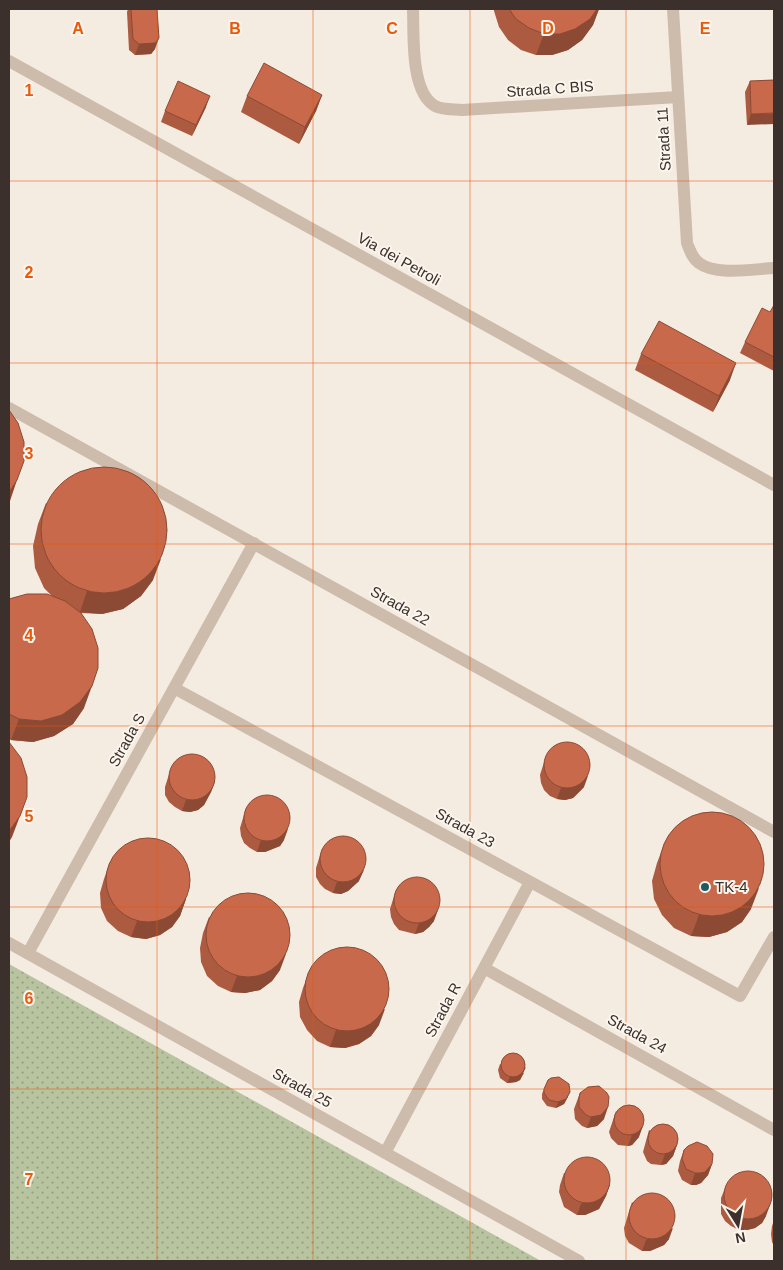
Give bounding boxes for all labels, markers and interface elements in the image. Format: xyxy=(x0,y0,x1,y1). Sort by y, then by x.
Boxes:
text: A xyxy=(72,20,84,37)
text: B xyxy=(229,20,241,37)
text: C xyxy=(386,20,398,37)
text: D xyxy=(542,20,554,37)
text: E xyxy=(700,20,711,37)
street label: Strada C BIS xyxy=(506,77,594,100)
text: 1 xyxy=(25,82,34,99)
street label: Strada 11 xyxy=(653,107,674,171)
street label: Via dei Petroli xyxy=(355,229,444,288)
text: 2 xyxy=(25,264,34,281)
text: 3 xyxy=(25,445,34,462)
street label: Strada 22 xyxy=(368,582,433,629)
text: 4 xyxy=(25,627,34,644)
street label: Strada S xyxy=(105,710,148,769)
street label: Strada 23 xyxy=(433,804,498,851)
text: 5 xyxy=(25,808,34,825)
place label: TK-4 xyxy=(715,878,748,895)
marker: TK-4 xyxy=(699,881,711,893)
street label: Strada R xyxy=(421,979,464,1040)
text: 6 xyxy=(25,990,34,1007)
street label: Strada 24 xyxy=(605,1010,670,1057)
street label: Strada 25 xyxy=(270,1064,335,1111)
text: 7 xyxy=(25,1171,34,1188)
north arrow xyxy=(713,1200,763,1250)
text: N xyxy=(734,1229,747,1247)

